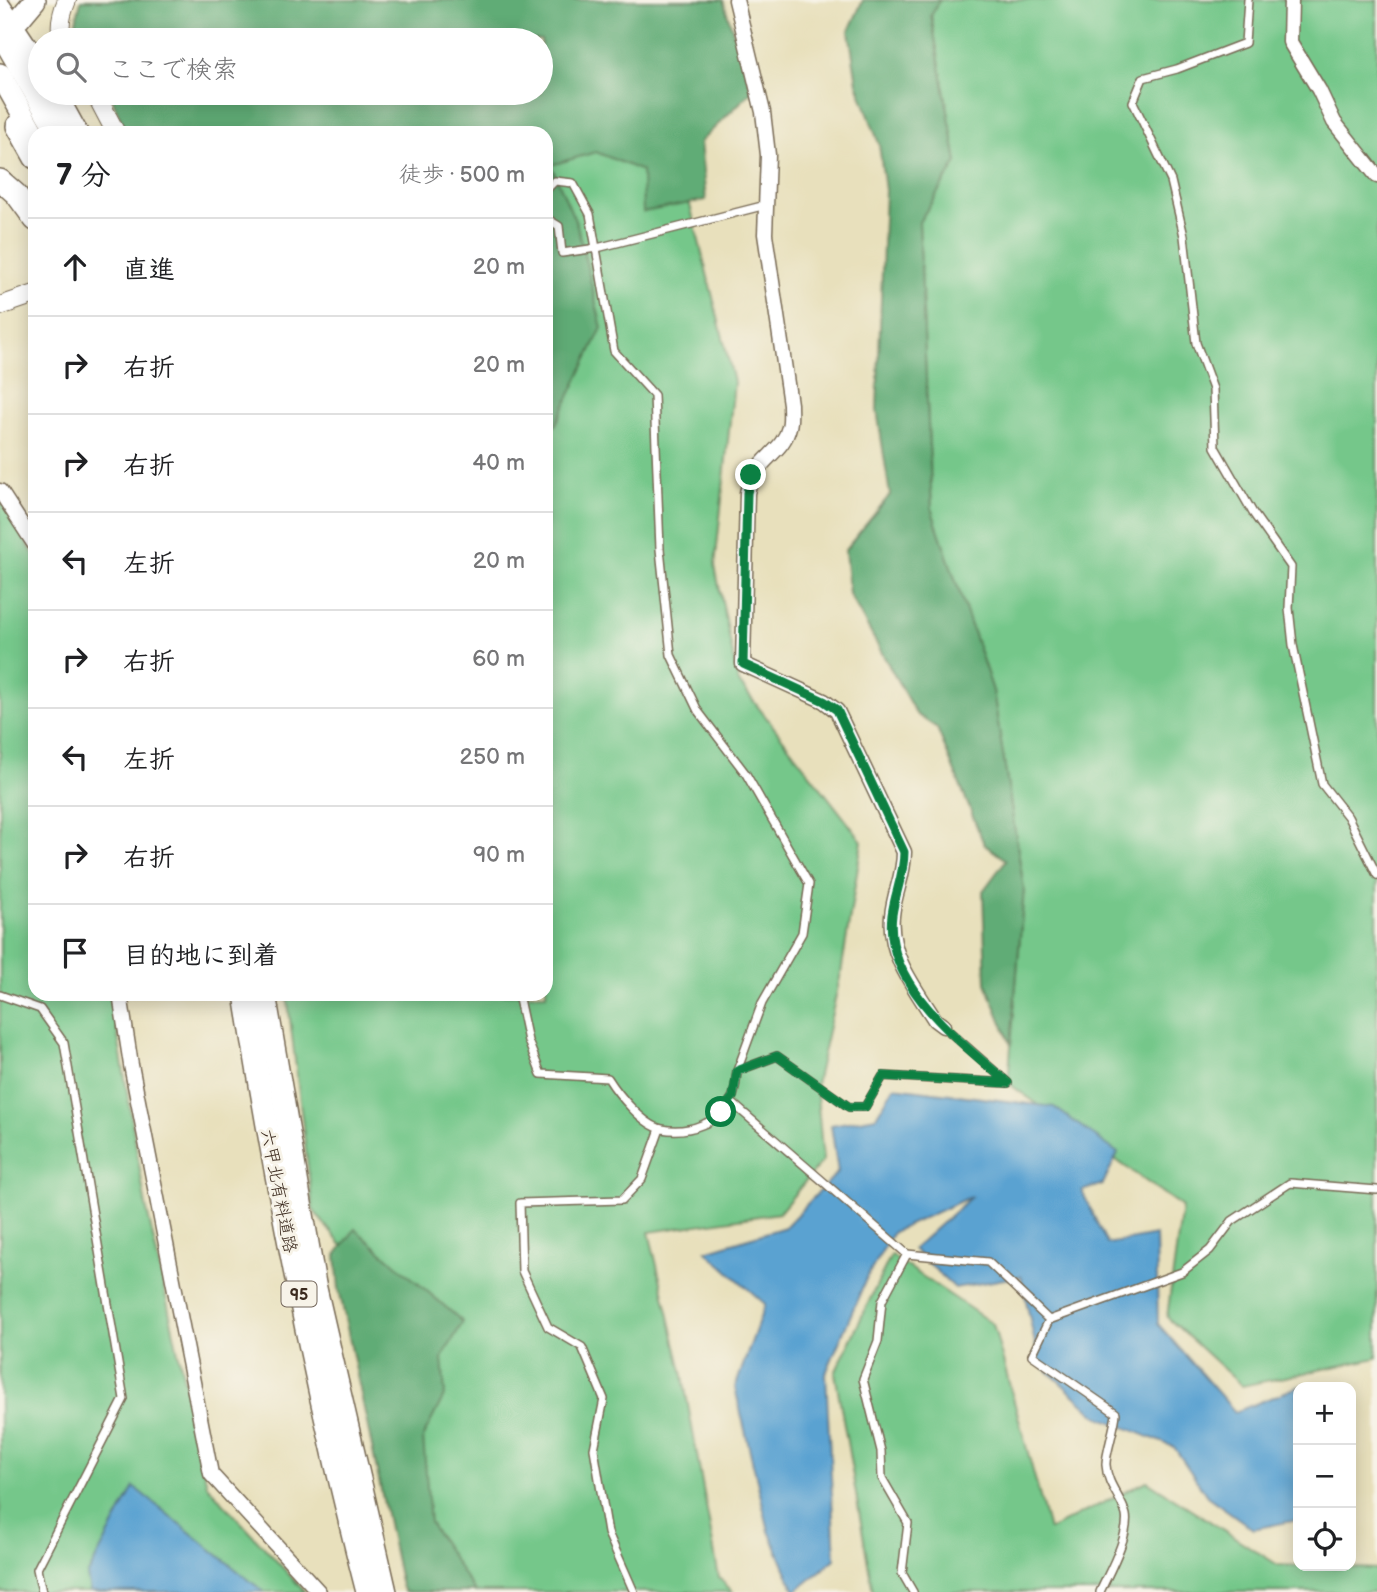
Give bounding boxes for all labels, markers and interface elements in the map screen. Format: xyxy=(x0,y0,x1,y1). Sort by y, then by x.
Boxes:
search box xyxy=(28,28,553,105)
icon: search xyxy=(52,48,90,86)
text: ここで検索 xyxy=(108,55,238,86)
text: 7 分 xyxy=(56,158,111,194)
text: 徒歩 · 500 m xyxy=(399,161,525,189)
icon: ahead xyxy=(56,248,94,286)
text: 20 m xyxy=(473,253,525,281)
text: 直進 xyxy=(123,255,175,286)
icon: right xyxy=(56,346,94,384)
text: 20 m xyxy=(473,351,525,379)
text: 右折 xyxy=(123,353,175,384)
icon: right xyxy=(56,444,94,482)
text: 40 m xyxy=(472,449,525,477)
text: 右折 xyxy=(123,451,175,482)
route end xyxy=(735,459,766,490)
icon: left xyxy=(56,542,94,580)
text: 20 m xyxy=(473,547,525,575)
text: 左折 xyxy=(123,549,175,580)
icon: right xyxy=(56,640,94,678)
text: 60 m xyxy=(472,645,525,673)
text: 右折 xyxy=(123,647,175,678)
icon: left xyxy=(56,738,94,776)
text: 250 m xyxy=(459,743,525,771)
text: 左折 xyxy=(123,745,175,776)
icon: right xyxy=(56,836,94,874)
text: 90 m xyxy=(473,841,525,869)
text: 右折 xyxy=(123,843,175,874)
icon: arrive xyxy=(56,934,94,972)
text: 目的地に到着 xyxy=(123,941,279,972)
route start xyxy=(705,1096,736,1127)
street label: 六甲北有料道路 xyxy=(256,1127,301,1255)
road number: 95 xyxy=(282,1282,316,1306)
map controls xyxy=(1293,1382,1356,1571)
button: + xyxy=(1293,1382,1356,1445)
button: − xyxy=(1293,1445,1356,1508)
button: locate xyxy=(1293,1508,1356,1571)

